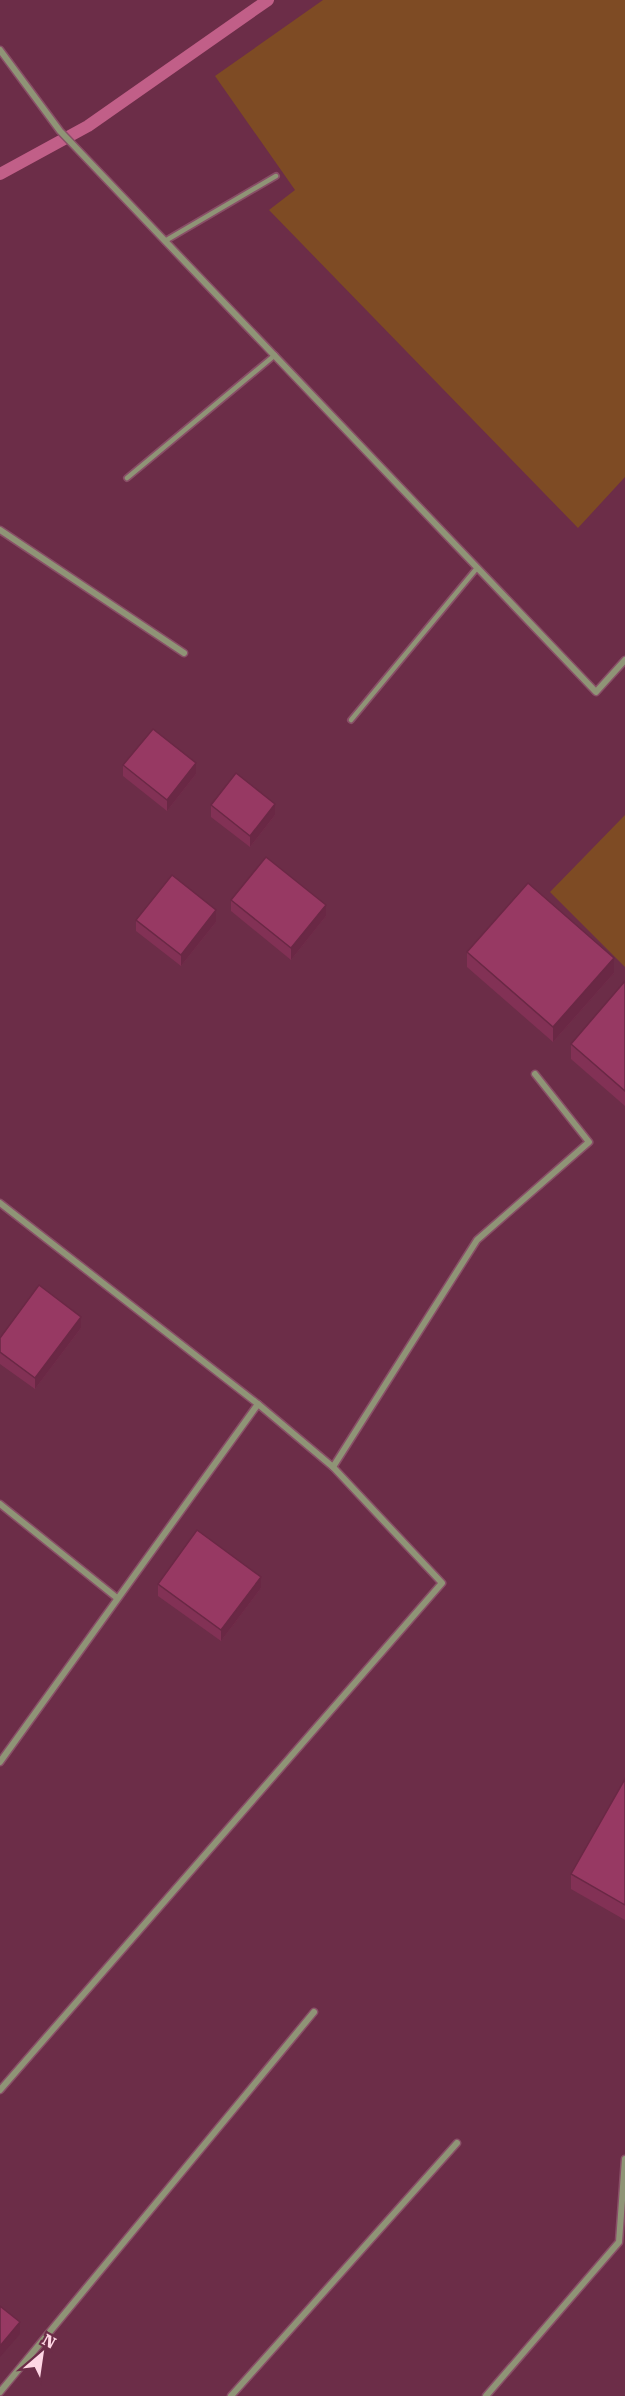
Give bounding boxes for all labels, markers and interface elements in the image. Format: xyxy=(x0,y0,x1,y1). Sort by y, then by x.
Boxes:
north arrow xyxy=(12,2324,72,2384)
text: N xyxy=(39,2330,59,2353)

